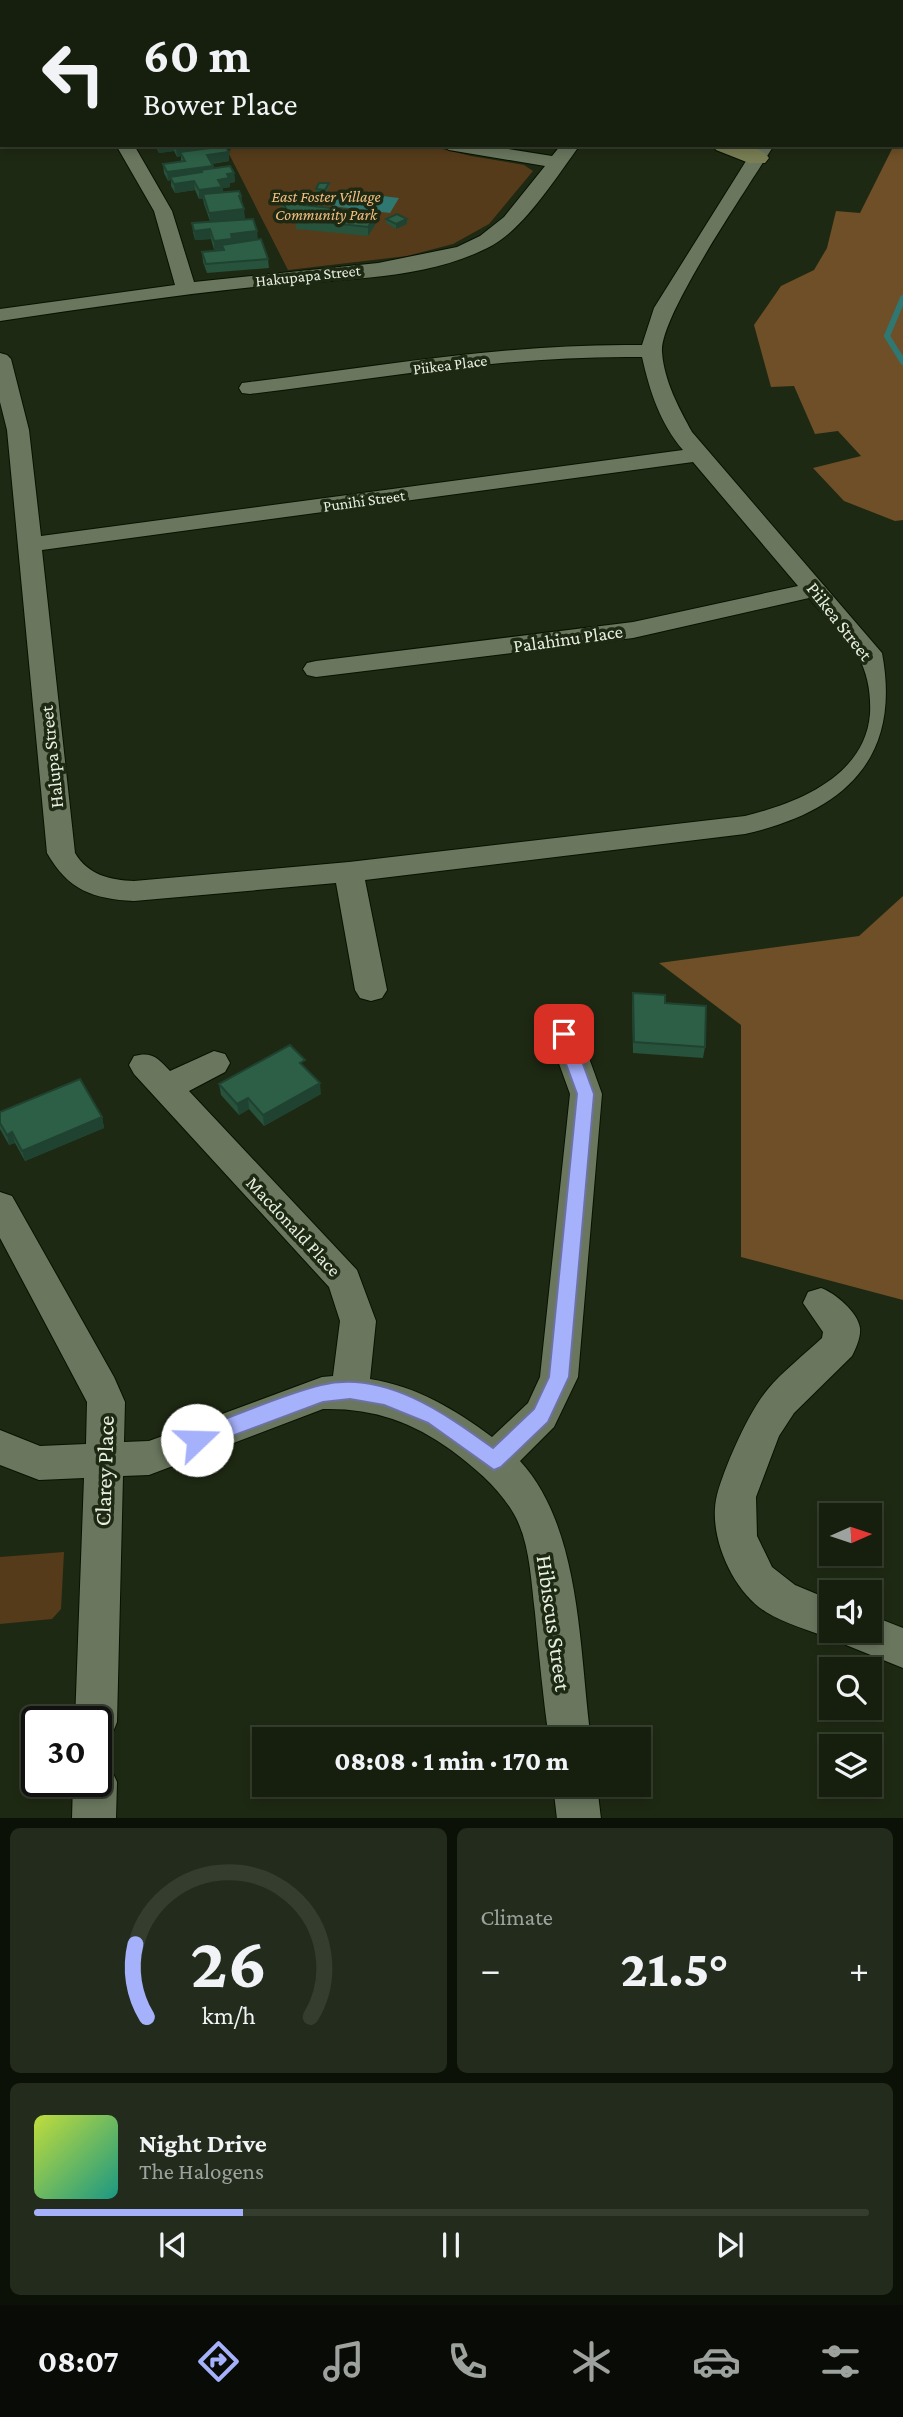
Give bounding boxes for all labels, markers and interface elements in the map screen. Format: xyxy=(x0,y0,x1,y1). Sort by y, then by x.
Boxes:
icon: left xyxy=(28,28,119,119)
text: 60 m xyxy=(143,28,250,83)
text: Bower Place xyxy=(143,86,297,122)
park label: East Foster Village Community Park xyxy=(271,188,381,224)
street label: Hakupapa Street xyxy=(254,261,362,290)
street label: Piikea Place xyxy=(412,352,488,377)
street label: Punihi Street xyxy=(322,486,407,515)
street label: Piikea Street xyxy=(803,578,877,665)
street label: Palahinu Place xyxy=(512,620,624,657)
street label: Halupa Street xyxy=(36,704,67,809)
pin xyxy=(534,1004,594,1064)
icon: arrive xyxy=(545,1015,583,1053)
street label: Macdonald Place xyxy=(242,1172,345,1281)
position arrow xyxy=(160,1403,234,1477)
street label: Clarey Place xyxy=(89,1415,119,1527)
north arrow xyxy=(819,1503,882,1566)
map controls xyxy=(819,1503,882,1797)
street label: Hibiscus Street xyxy=(532,1553,576,1693)
button: sound xyxy=(819,1580,882,1643)
button: search xyxy=(819,1657,882,1720)
speed limit sign: 30 xyxy=(21,1706,112,1797)
button: layers xyxy=(819,1734,882,1797)
text: 08:08 · 1 min · 170 m xyxy=(334,1747,569,1776)
text: Climate xyxy=(481,1904,553,1930)
text: 26 xyxy=(190,1922,267,2003)
text: 21.5° xyxy=(621,1939,729,1997)
text: − xyxy=(481,1948,501,1990)
text: + xyxy=(849,1948,869,1990)
text: km/h xyxy=(201,2001,255,2028)
text: Night Drive xyxy=(139,2129,267,2158)
text: The Halogens xyxy=(139,2158,264,2184)
icon: previous xyxy=(154,2226,192,2264)
icon: pause xyxy=(432,2226,470,2264)
icon: next xyxy=(711,2226,749,2264)
icon: directions xyxy=(194,2337,243,2386)
icon: music xyxy=(319,2337,368,2386)
icon: phone xyxy=(443,2337,492,2386)
icon: climate xyxy=(567,2337,616,2386)
icon: car xyxy=(692,2337,741,2386)
icon: filters xyxy=(816,2337,865,2386)
text: 08:07 xyxy=(38,2343,119,2379)

